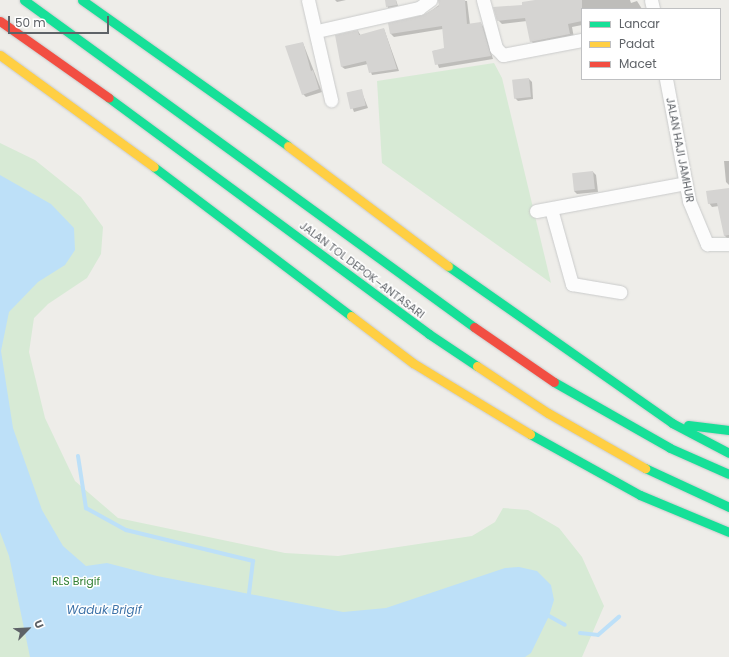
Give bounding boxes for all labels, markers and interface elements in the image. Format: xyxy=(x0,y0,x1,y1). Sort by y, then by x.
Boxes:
scale bar xyxy=(10,8,111,34)
legend xyxy=(581,8,721,80)
text: 50 m xyxy=(15,14,46,31)
text: Lancar xyxy=(619,15,660,32)
text: Padat xyxy=(619,35,655,52)
text: Macet xyxy=(619,55,657,72)
street label: JALAN HAJI JAMHUR xyxy=(663,96,697,204)
street label: JALAN TOL DEPOK–ANTASARI xyxy=(297,219,427,321)
park label: RLS Brigif xyxy=(52,574,100,588)
water label: Waduk Brigif xyxy=(66,603,142,617)
north arrow xyxy=(8,609,48,649)
text: U xyxy=(30,617,48,631)

